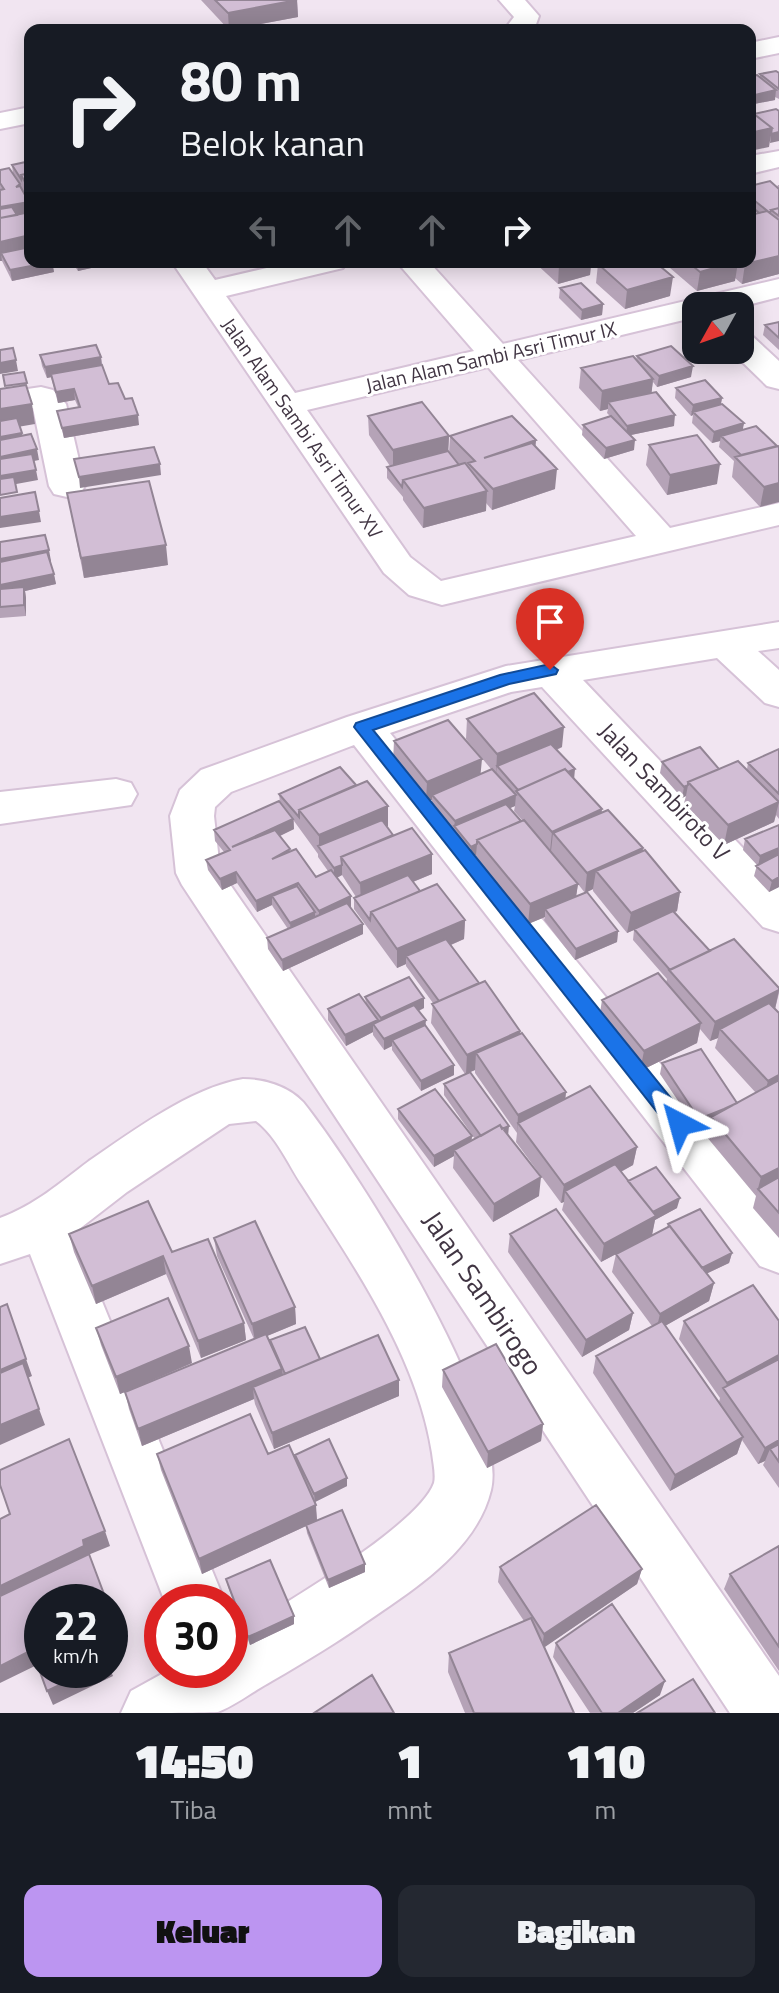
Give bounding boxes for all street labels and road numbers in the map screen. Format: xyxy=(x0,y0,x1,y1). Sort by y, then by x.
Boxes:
street label: Jalan Alam Sambi Asri Timur XV xyxy=(214,311,391,545)
street label: Jalan Alam Sambi Asri Timur IX xyxy=(362,313,619,400)
street label: Jalan Sambiroto V xyxy=(591,714,739,869)
street label: Jalan Sambirogo xyxy=(412,1202,555,1384)

